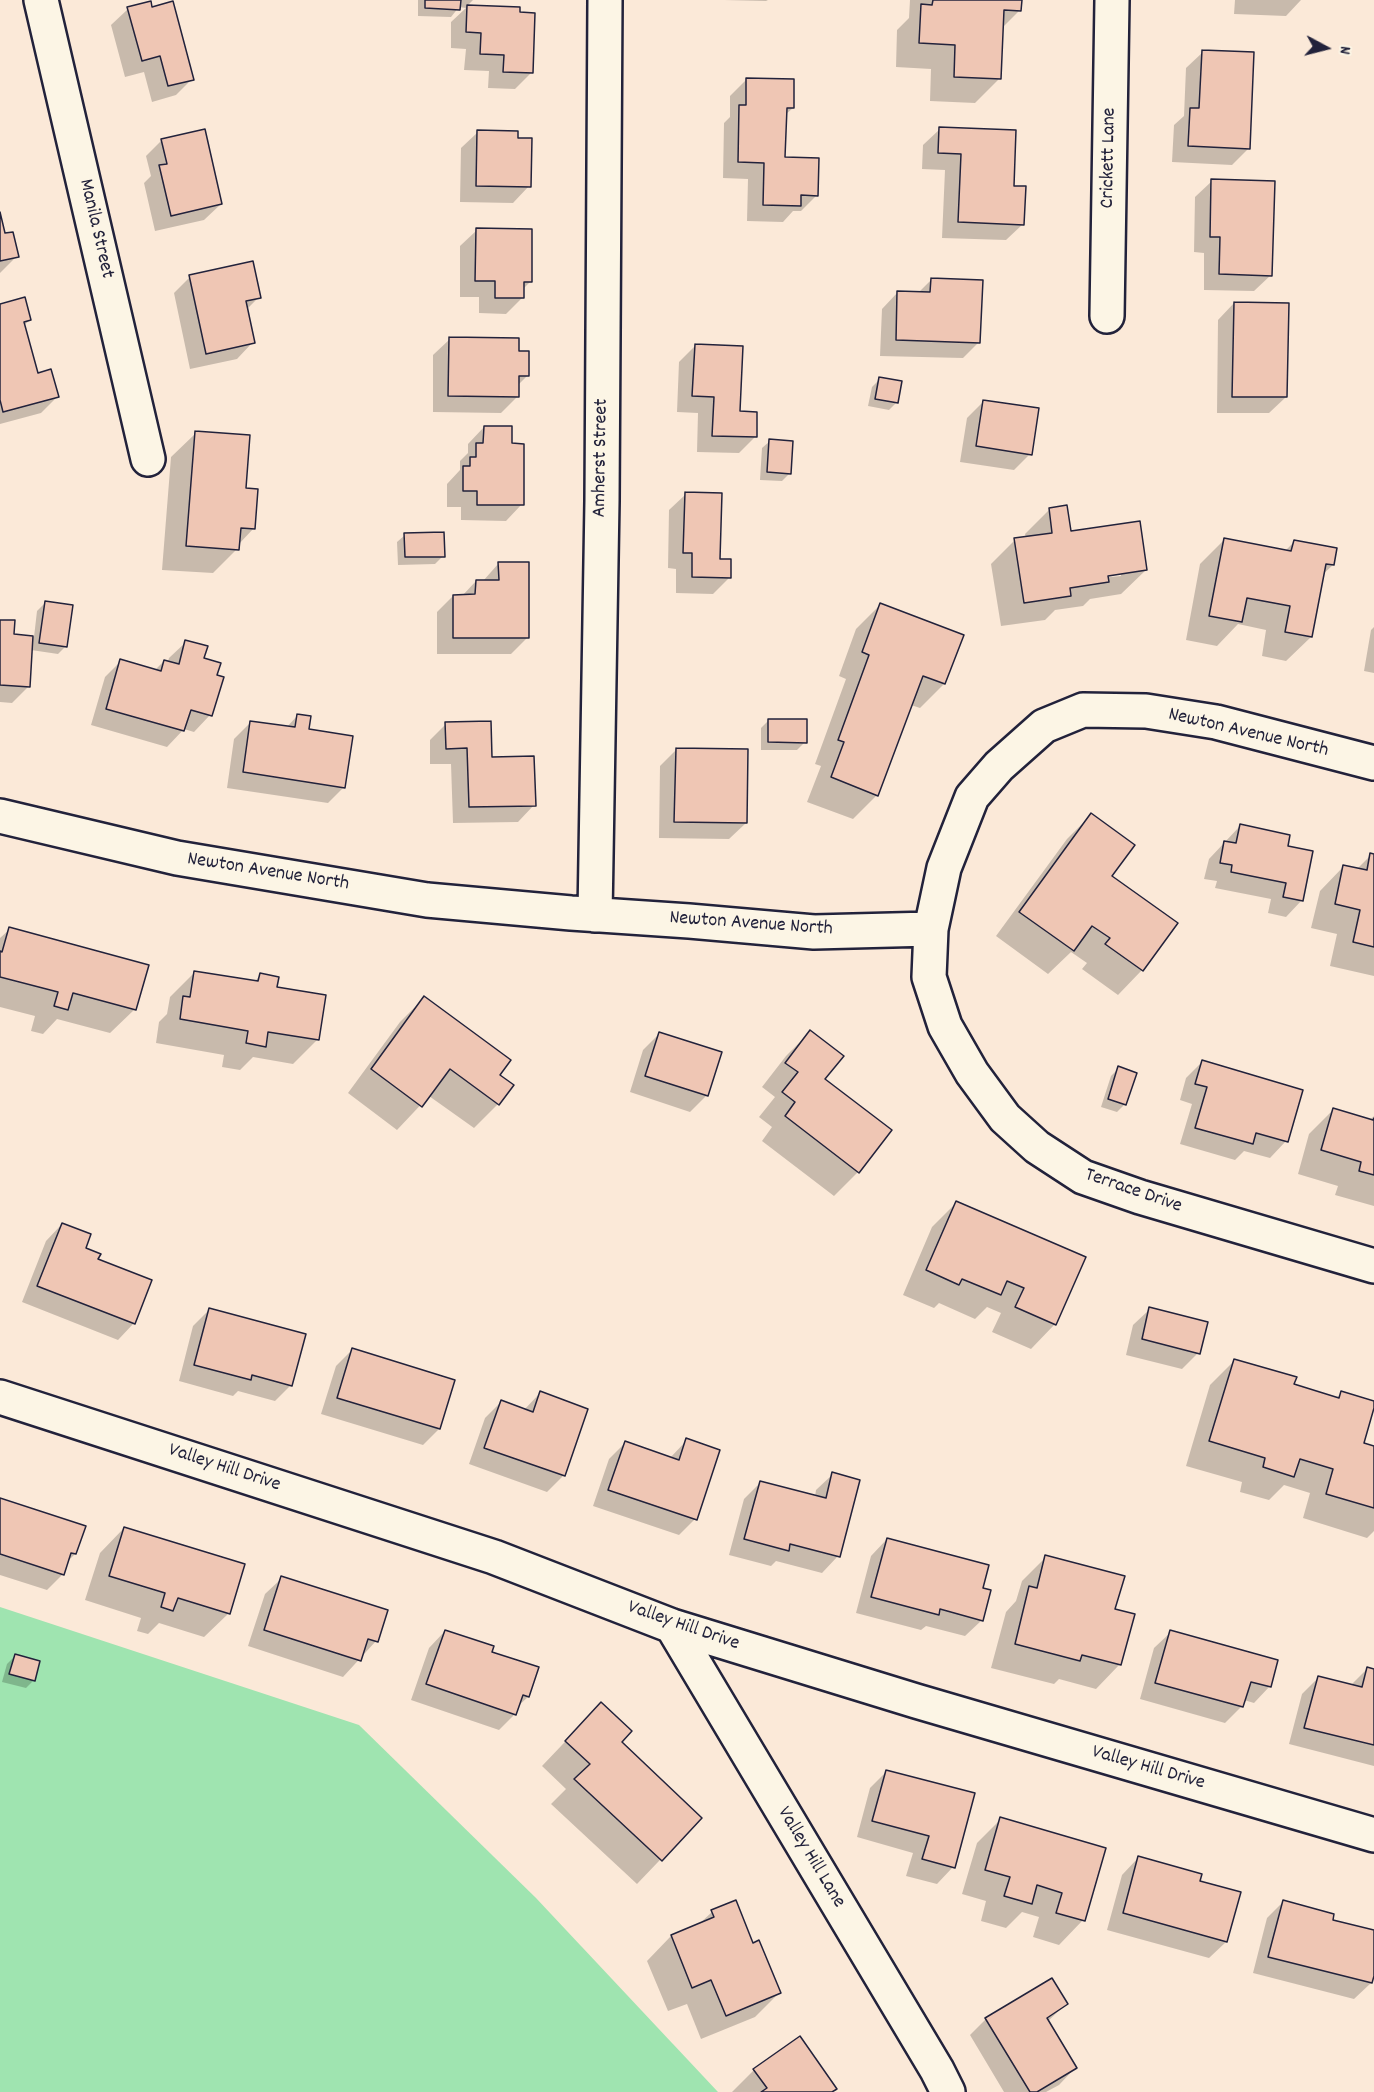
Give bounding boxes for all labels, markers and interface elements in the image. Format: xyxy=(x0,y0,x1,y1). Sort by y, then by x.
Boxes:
north arrow xyxy=(1296,18,1356,78)
text: N xyxy=(1332,45,1356,56)
street label: Crickett Lane xyxy=(1097,107,1123,209)
street label: Manila Street xyxy=(72,177,118,281)
street label: Amherst Street xyxy=(589,398,615,518)
street label: Newton Avenue North xyxy=(1166,704,1330,764)
street label: Newton Avenue North xyxy=(185,848,351,898)
street label: Newton Avenue North xyxy=(669,907,833,943)
street label: Terrace Drive xyxy=(1081,1164,1185,1220)
street label: Valley Hill Drive xyxy=(165,1440,283,1498)
street label: Valley Hill Drive xyxy=(624,1597,742,1657)
street label: Valley Hill Drive xyxy=(1089,1741,1207,1797)
street label: Valley Hill Lane xyxy=(770,1803,850,1913)

